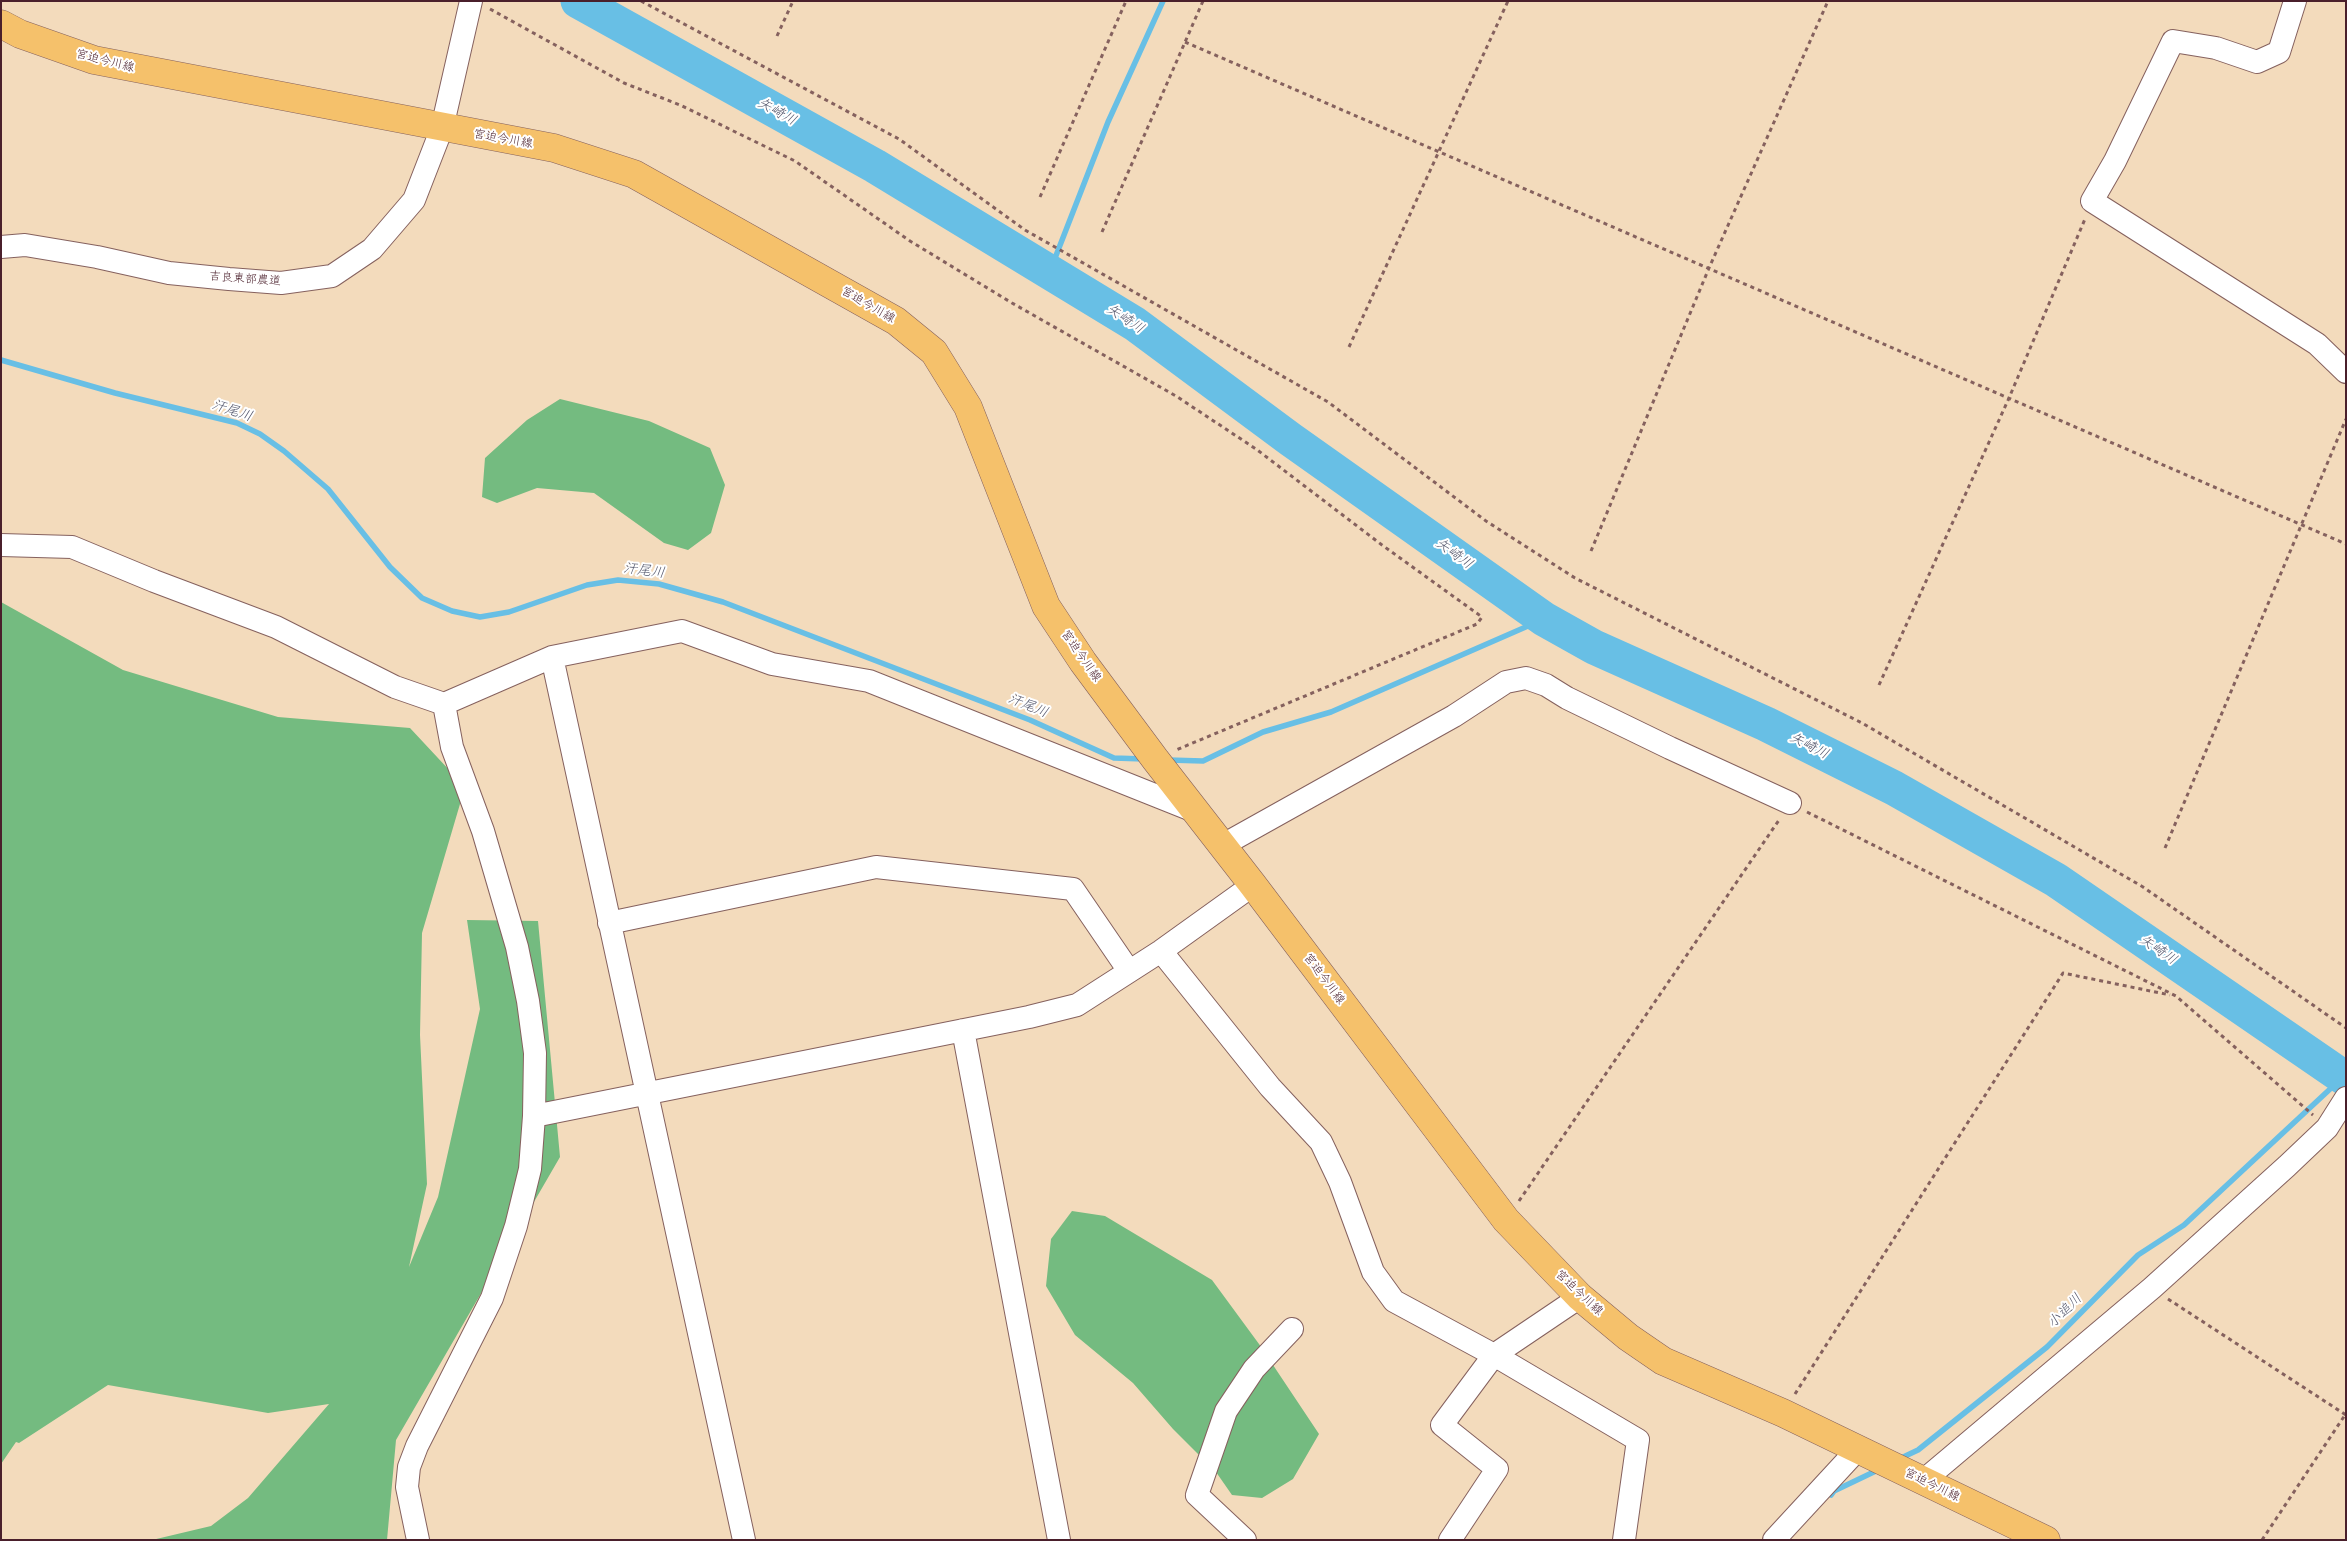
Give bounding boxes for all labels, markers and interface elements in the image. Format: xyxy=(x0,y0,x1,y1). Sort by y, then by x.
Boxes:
street label: 宮迫今川線 xyxy=(74,47,136,75)
water label: 矢崎川 xyxy=(755,94,799,130)
street label: 宮迫今川線 xyxy=(472,127,534,151)
street label: 吉良東部農道 xyxy=(209,269,281,289)
street label: 宮迫今川線 xyxy=(838,284,898,326)
water label: 矢崎川 xyxy=(1103,301,1147,337)
water label: 汗尾川 xyxy=(209,397,255,425)
water label: 矢崎川 xyxy=(1432,535,1476,573)
water label: 汗尾川 xyxy=(622,560,666,582)
street label: 宮迫今川線 xyxy=(1058,627,1104,685)
water label: 汗尾川 xyxy=(1005,690,1051,722)
water label: 矢崎川 xyxy=(1786,729,1832,763)
water label: 矢崎川 xyxy=(2136,931,2180,969)
street label: 宮迫今川線 xyxy=(1300,951,1348,1007)
street label: 宮迫今川線 xyxy=(1552,1267,1606,1319)
water label: 小追川 xyxy=(2044,1290,2086,1332)
street label: 宮迫今川線 xyxy=(1902,1465,1962,1505)

